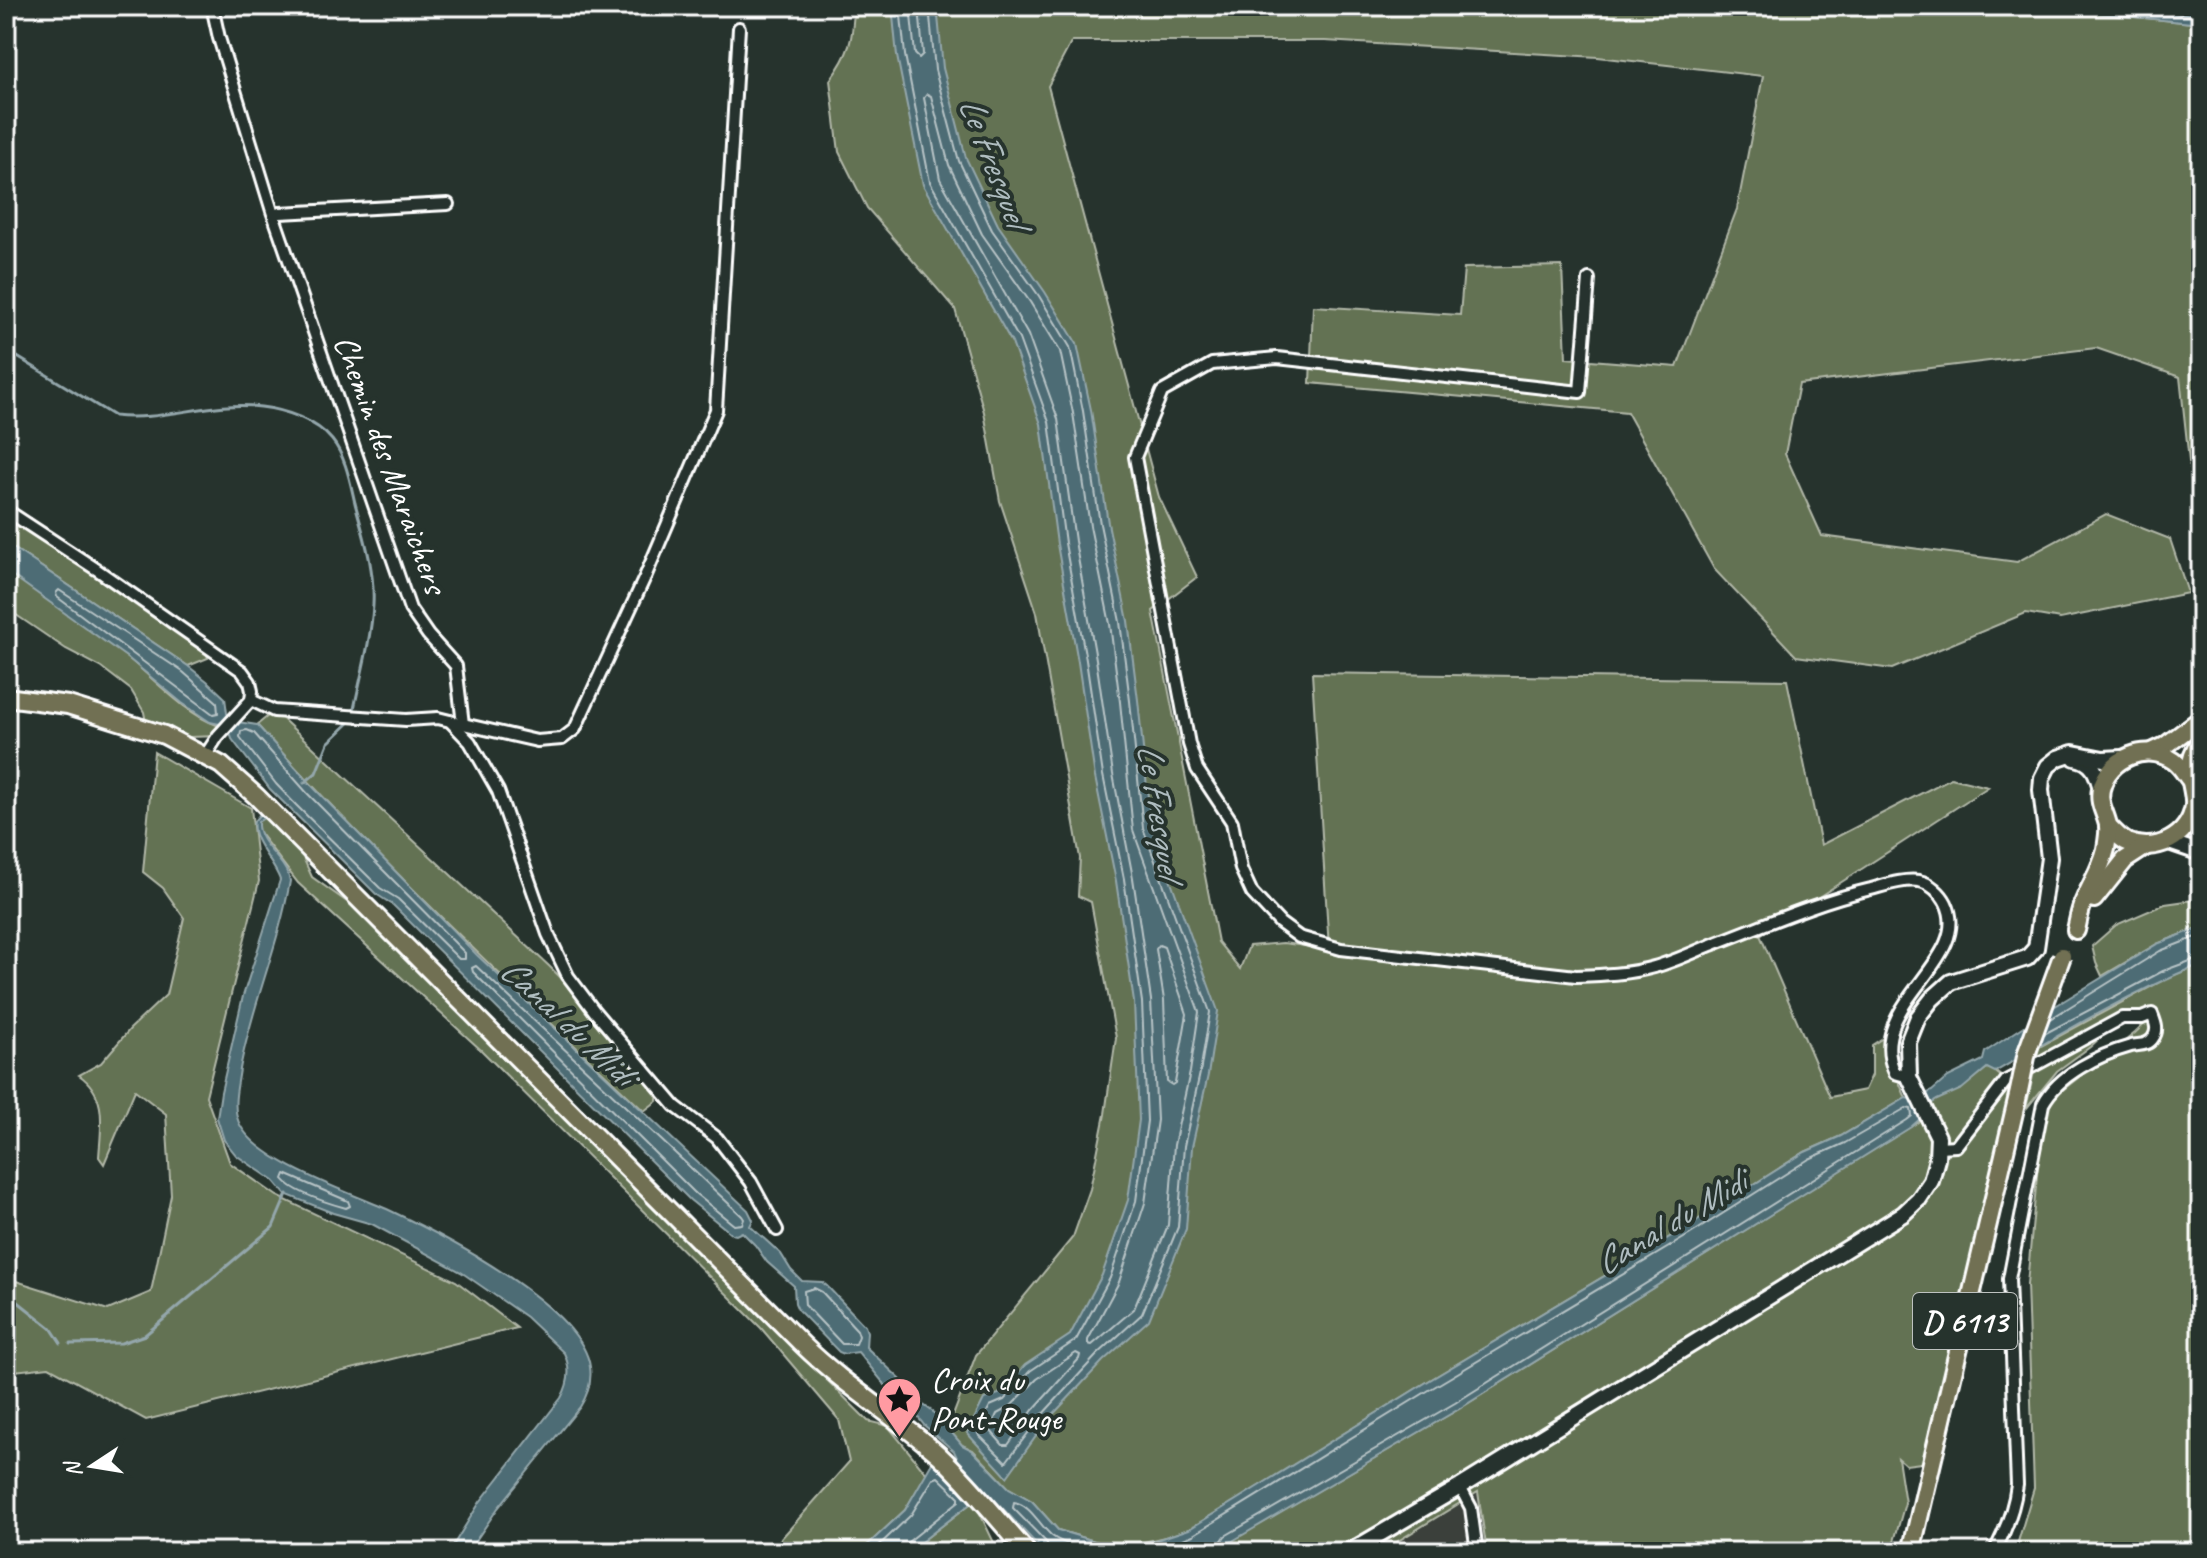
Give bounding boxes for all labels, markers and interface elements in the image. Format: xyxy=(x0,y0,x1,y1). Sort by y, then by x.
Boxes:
water label: Le Fresquel xyxy=(948,90,1044,243)
street label: Chemin des Maraichers xyxy=(324,329,459,602)
water label: Le Fresquel xyxy=(1127,740,1195,892)
water label: Canal du Midi xyxy=(491,947,651,1101)
water label: Canal du Midi xyxy=(1586,1155,1761,1285)
road number: D 6113 xyxy=(1913,1293,2017,1349)
place label: Croix du Pont-Rouge xyxy=(931,1358,1063,1440)
place icon: Croix du Pont-Rouge xyxy=(876,1375,924,1438)
north arrow xyxy=(52,1426,132,1506)
text: N xyxy=(58,1457,89,1480)

